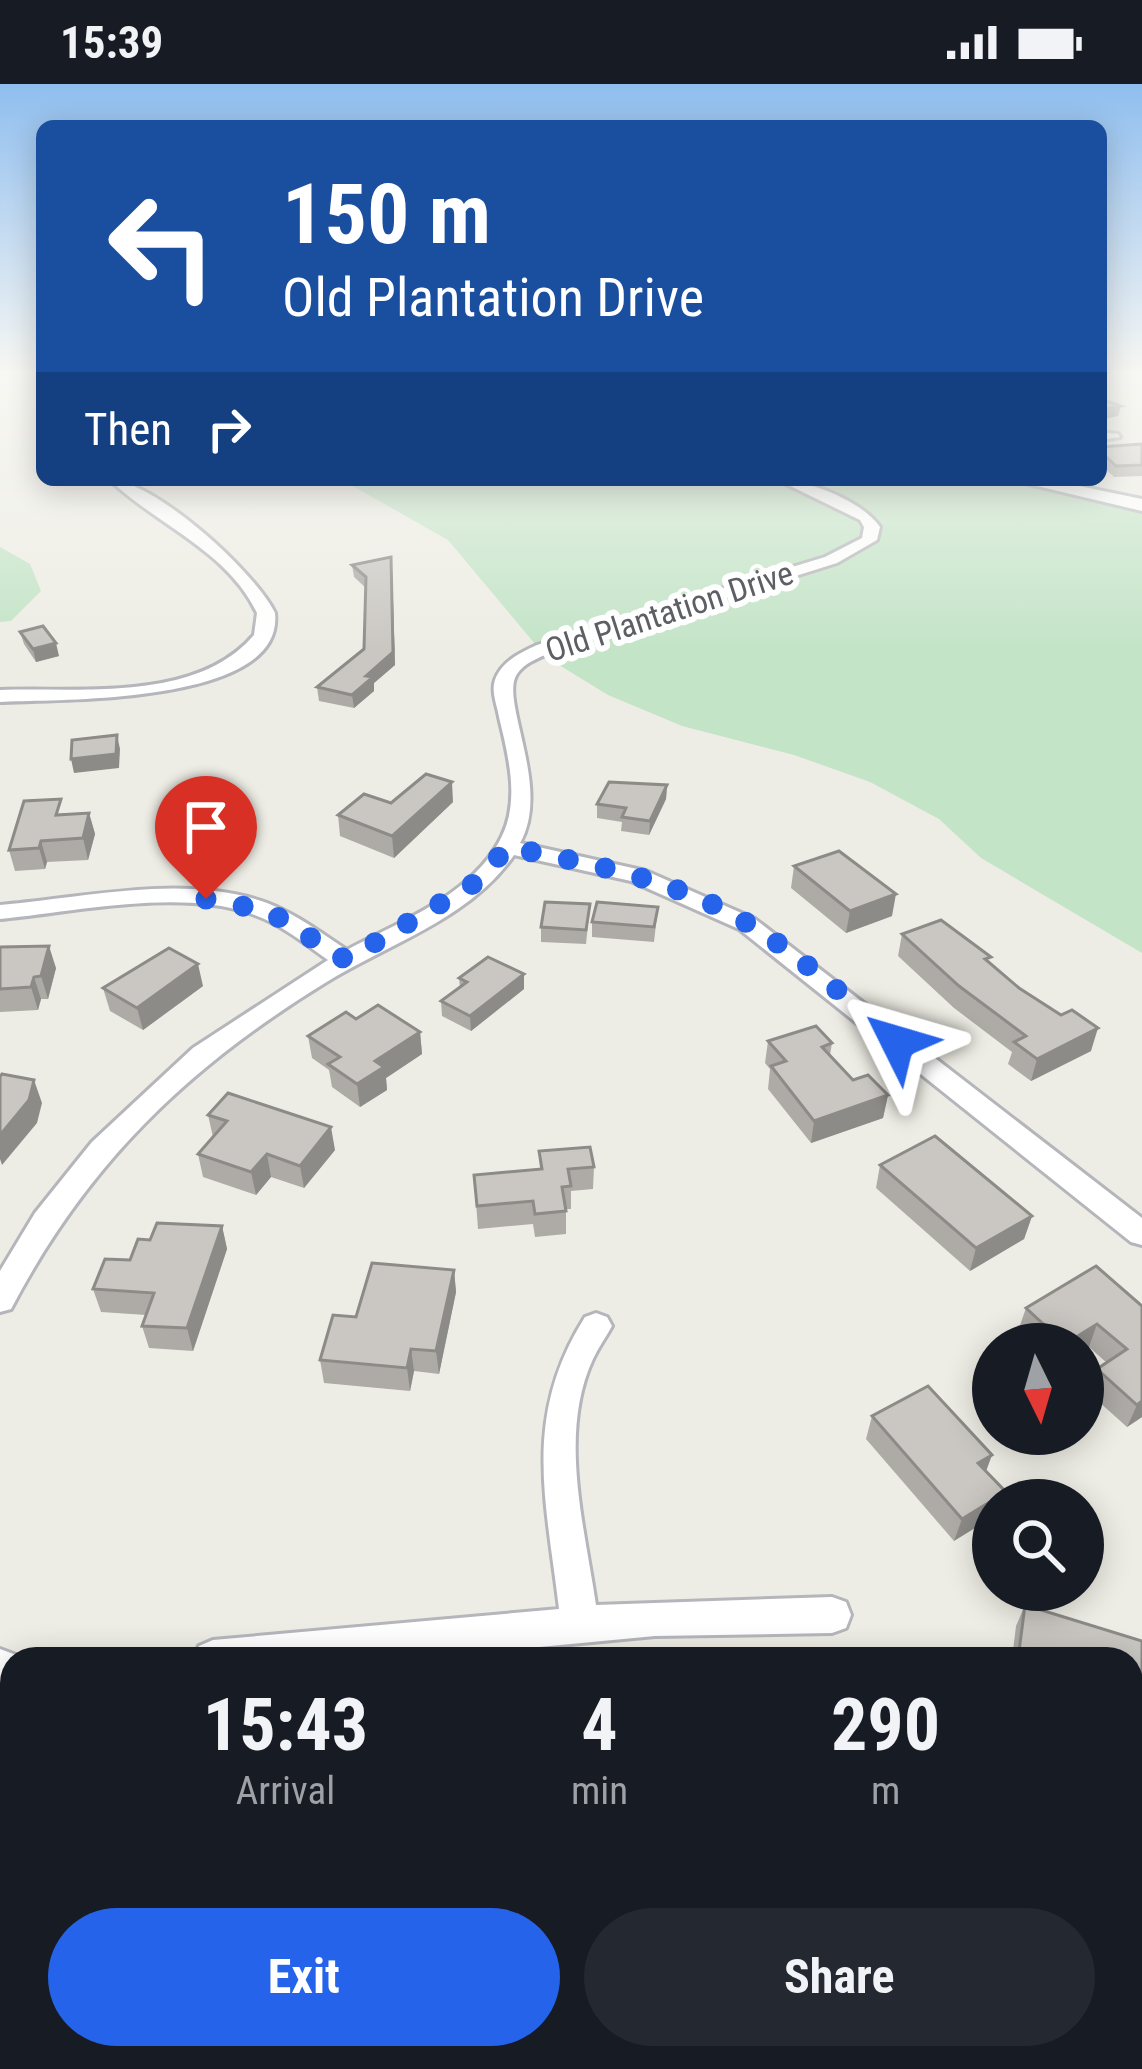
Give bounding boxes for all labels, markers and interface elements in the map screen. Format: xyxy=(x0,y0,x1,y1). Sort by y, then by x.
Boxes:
text: 15:39 xyxy=(60,16,163,69)
text: 150 m xyxy=(282,165,491,264)
icon: left xyxy=(84,168,240,324)
text: Old Plantation Drive xyxy=(282,266,704,329)
icon: right xyxy=(196,396,262,462)
text: Then xyxy=(84,403,172,456)
street label: Old Plantation Drive xyxy=(540,553,798,670)
pin xyxy=(155,776,257,899)
icon: arrive xyxy=(173,794,239,860)
position arrow xyxy=(834,979,960,1105)
north arrow xyxy=(972,1323,1104,1455)
map controls xyxy=(972,1323,1104,1611)
button: search xyxy=(972,1479,1104,1611)
text: 15:43 xyxy=(203,1683,368,1768)
text: 4 xyxy=(581,1683,618,1768)
text: 290 xyxy=(831,1683,940,1768)
text: Arrival xyxy=(236,1768,335,1814)
text: min xyxy=(571,1768,628,1814)
text: m xyxy=(871,1768,900,1814)
button: Exit xyxy=(48,1908,560,2046)
button: Share xyxy=(584,1908,1095,2046)

